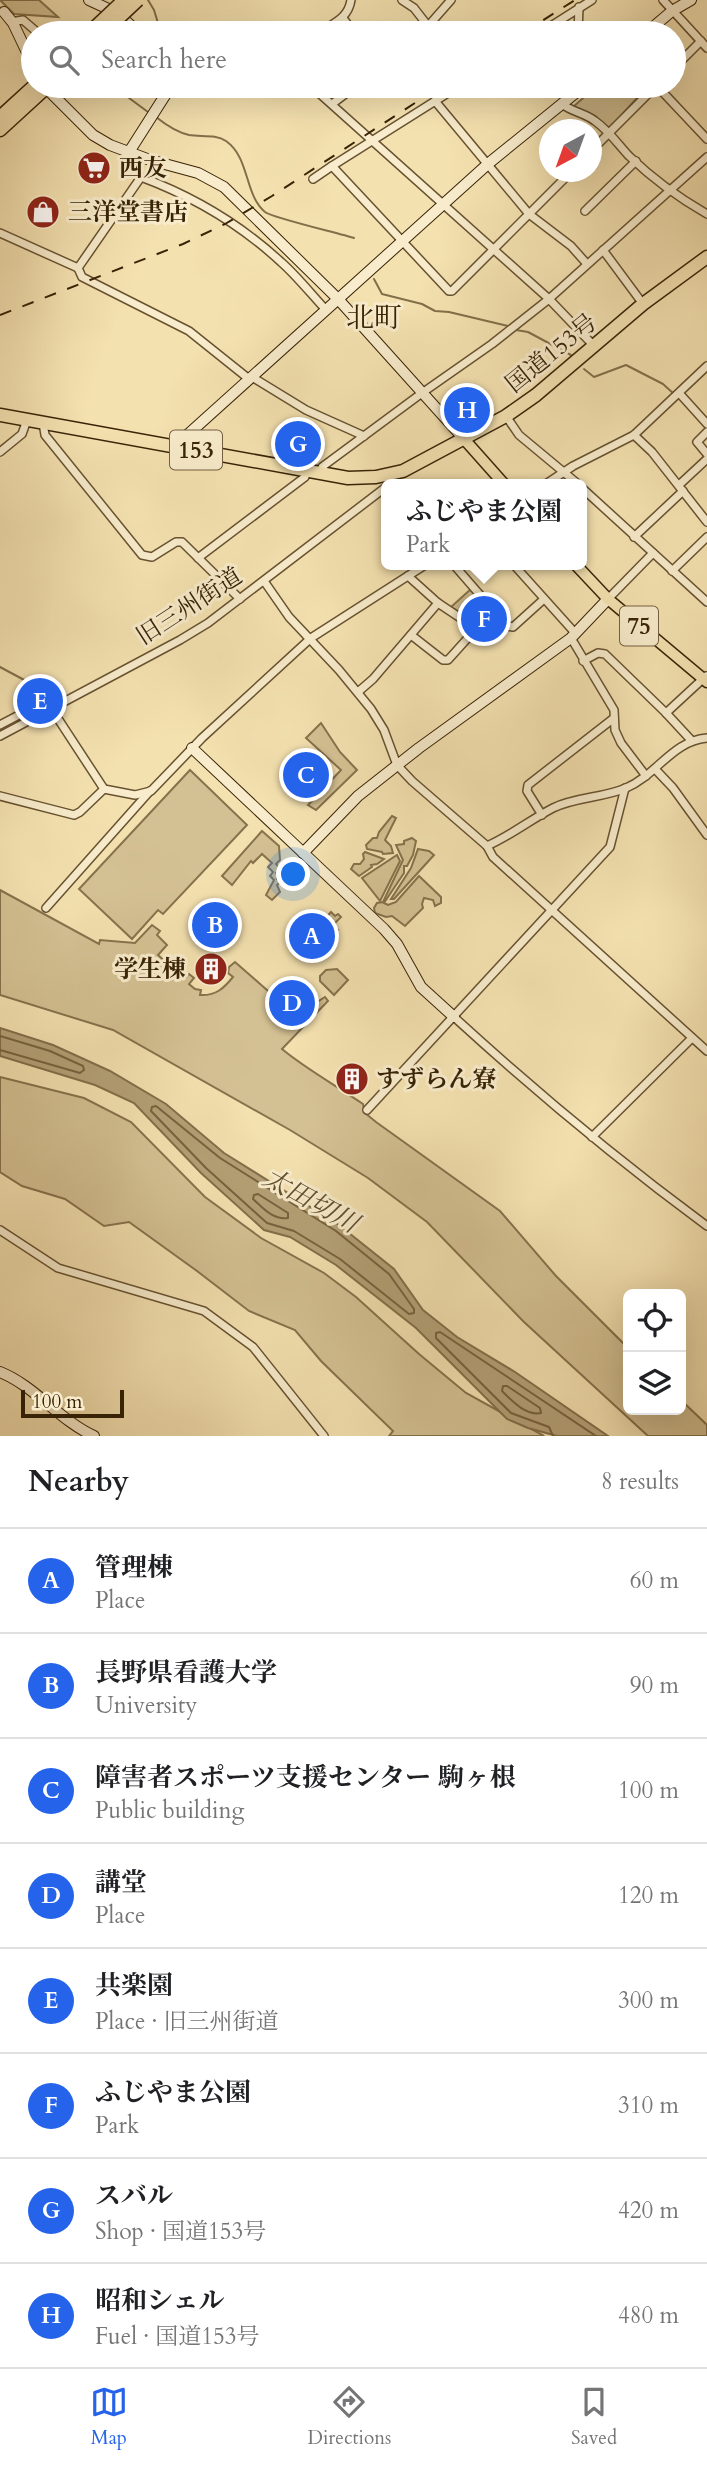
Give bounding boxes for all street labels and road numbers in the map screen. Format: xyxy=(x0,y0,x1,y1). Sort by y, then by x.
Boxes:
street label: 国道153号 xyxy=(499,306,604,400)
road number: 153 xyxy=(170,431,222,470)
street label: 旧三州街道 xyxy=(130,560,249,653)
road number: 75 xyxy=(620,606,658,646)

